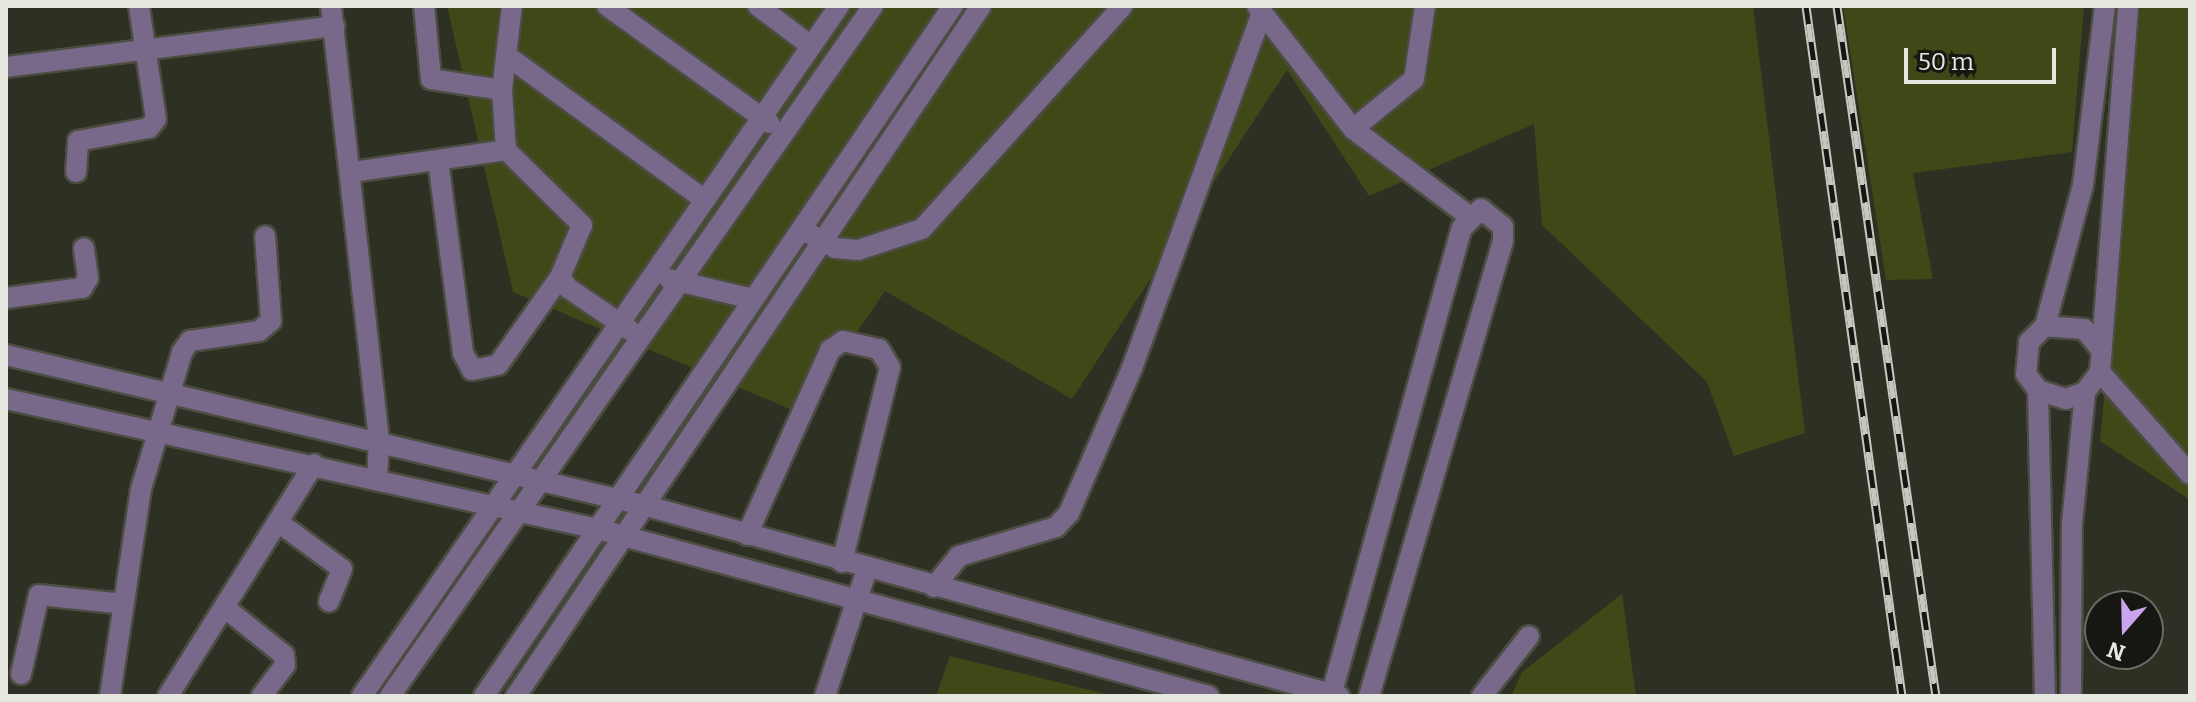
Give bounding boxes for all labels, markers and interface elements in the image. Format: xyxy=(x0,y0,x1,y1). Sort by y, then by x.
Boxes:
scale bar xyxy=(1908,32,2060,82)
text: 50 m xyxy=(1918,48,1974,76)
north arrow xyxy=(2084,590,2164,670)
text: N xyxy=(2104,636,2129,667)

